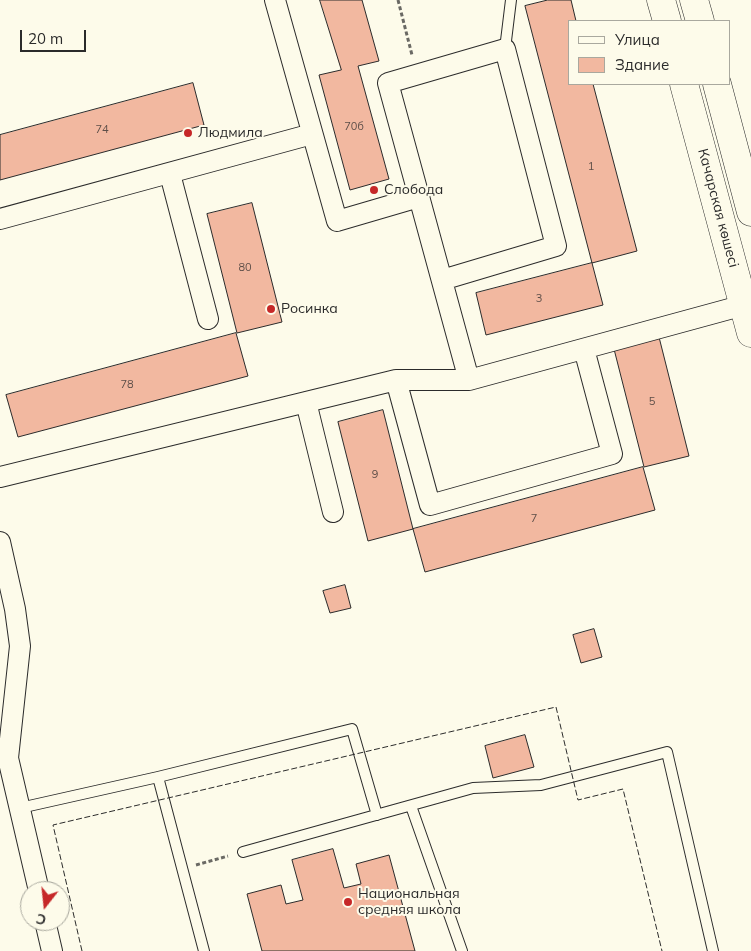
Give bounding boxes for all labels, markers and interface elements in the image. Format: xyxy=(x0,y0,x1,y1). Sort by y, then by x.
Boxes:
scale bar xyxy=(22,20,89,52)
legend xyxy=(568,20,731,85)
text: 20 m xyxy=(28,29,63,48)
text: Улица xyxy=(615,30,660,49)
text: Здание xyxy=(615,55,669,74)
house number: 70б xyxy=(344,120,364,134)
house number: 74 xyxy=(95,123,109,137)
place label: Людмила xyxy=(198,125,263,141)
marker: Людмила xyxy=(182,127,194,139)
street label: Качарская көшесі xyxy=(694,147,742,269)
house number: 1 xyxy=(588,160,594,174)
place label: Слобода xyxy=(384,182,443,198)
marker: Слобода xyxy=(368,184,380,196)
house number: 80 xyxy=(238,261,252,275)
house number: 3 xyxy=(536,292,542,306)
place label: Росинка xyxy=(281,301,338,317)
marker: Росинка xyxy=(265,303,277,315)
house number: 78 xyxy=(120,378,134,392)
house number: 5 xyxy=(649,395,655,409)
house number: 9 xyxy=(372,468,378,482)
house number: 7 xyxy=(531,512,537,526)
north arrow xyxy=(20,881,70,931)
place label: Национальная средняя школа xyxy=(358,886,461,919)
marker: Национальная средняя школа xyxy=(342,896,354,908)
text: С xyxy=(34,909,48,929)

